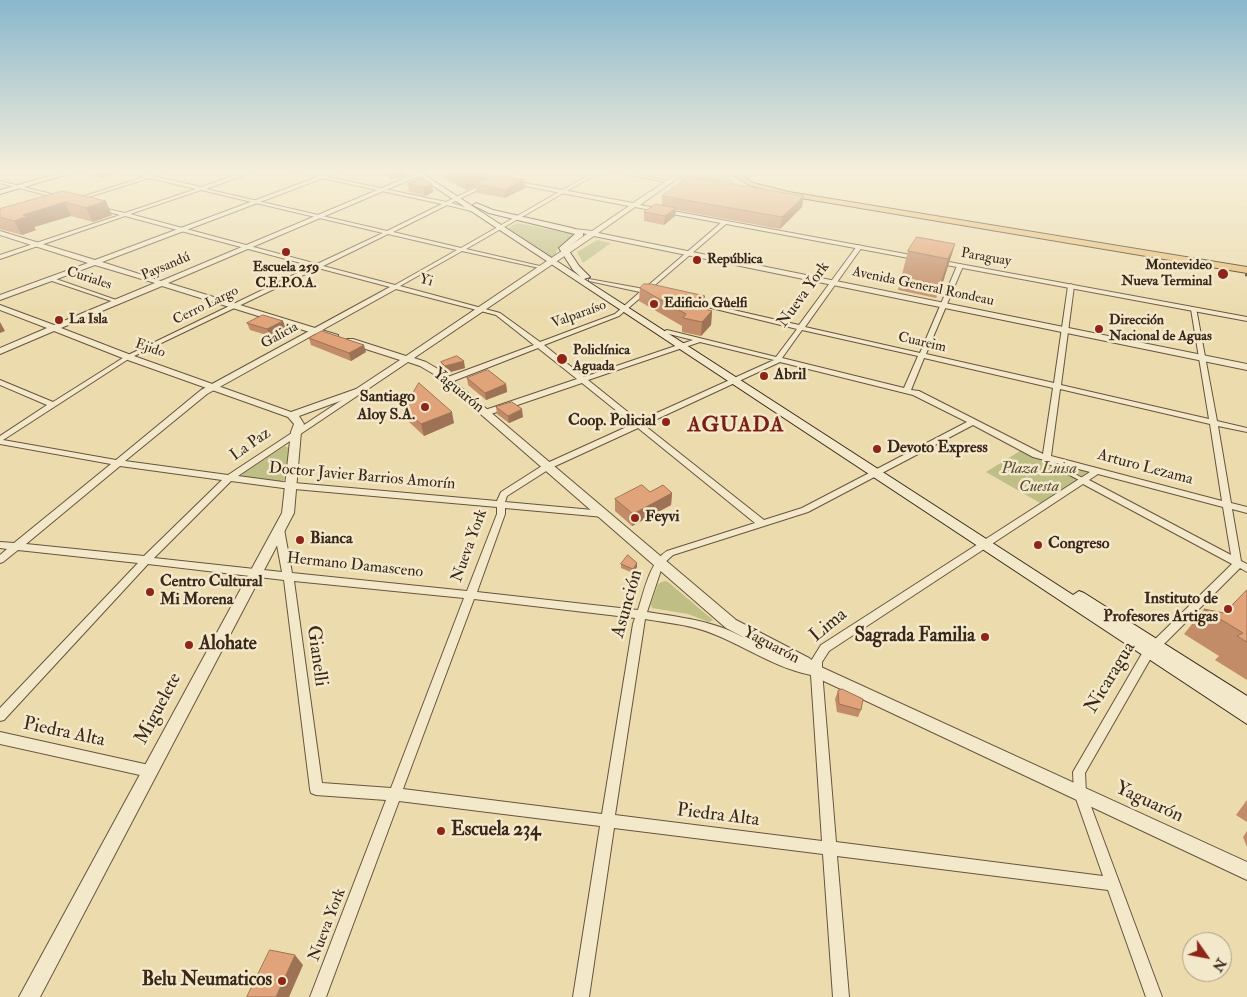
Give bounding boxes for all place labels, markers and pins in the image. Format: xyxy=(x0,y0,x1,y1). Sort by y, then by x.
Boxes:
marker: Escuela 259 C.E.P.O.A. xyxy=(280,246,292,258)
place label: República xyxy=(707,252,762,268)
marker: República xyxy=(691,254,703,266)
place label: Montevideo Nueva Terminal xyxy=(1121,258,1212,290)
place label: Escuela 259 C.E.P.O.A. xyxy=(253,260,319,292)
marker: Montevideo Nueva Terminal xyxy=(1216,267,1230,281)
place label: Edificio Gûelfi xyxy=(664,296,748,312)
marker: Edificio Gûelfi xyxy=(648,298,660,310)
place label: La Isla xyxy=(69,312,108,328)
place label: Dirección Nacional de Aguas xyxy=(1109,313,1212,346)
marker: La Isla xyxy=(53,314,65,326)
marker: Dirección Nacional de Aguas xyxy=(1093,323,1105,335)
place label: Policlínica Aguada xyxy=(573,343,630,376)
marker: Policlínica Aguada xyxy=(555,352,569,366)
place label: Abril xyxy=(774,366,806,386)
marker: Abril xyxy=(758,370,770,382)
place label: Santiago Aloy S.A. xyxy=(357,388,415,426)
marker: Santiago Aloy S.A. xyxy=(419,401,431,413)
place label: Coop. Policial xyxy=(568,412,656,432)
marker: Coop. Policial xyxy=(660,416,672,428)
place label: Devoto Express xyxy=(887,439,988,459)
marker: Devoto Express xyxy=(871,443,883,455)
place label: Feyvi xyxy=(645,508,680,528)
marker: Feyvi xyxy=(629,512,641,524)
place label: Bianca xyxy=(310,530,352,550)
marker: Bianca xyxy=(294,534,306,546)
place label: Congreso xyxy=(1048,535,1109,555)
marker: Congreso xyxy=(1032,539,1044,551)
place label: Centro Cultural Mi Morena xyxy=(160,573,263,611)
marker: Centro Cultural Mi Morena xyxy=(144,586,156,598)
place label: Instituto de Profesores Artigas xyxy=(1103,590,1218,628)
marker: Instituto de Profesores Artigas xyxy=(1222,603,1234,615)
place label: Sagrada Familia xyxy=(854,626,975,648)
marker: Sagrada Familia xyxy=(979,631,991,643)
place label: Alohate xyxy=(199,634,257,656)
marker: Alohate xyxy=(183,639,195,651)
place label: Escuela 234 xyxy=(451,820,540,842)
marker: Escuela 234 xyxy=(435,825,447,837)
place label: Belu Neumaticos xyxy=(142,970,272,992)
marker: Belu Neumaticos xyxy=(276,975,288,987)

